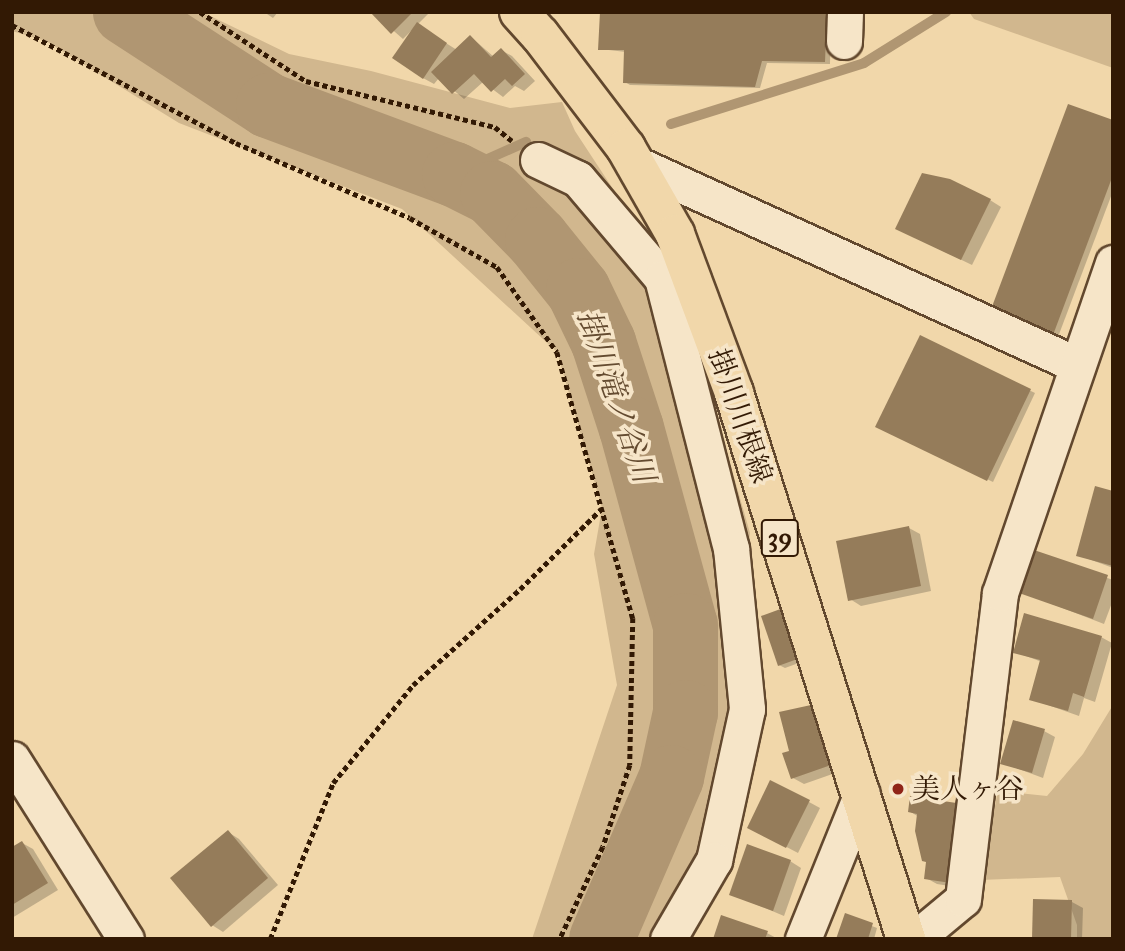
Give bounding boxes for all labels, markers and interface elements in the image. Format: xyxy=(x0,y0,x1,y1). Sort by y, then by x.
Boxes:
water label: 掛川滝ノ谷川 xyxy=(570,305,662,487)
street label: 掛川川根線 xyxy=(701,344,779,488)
road number: 39 xyxy=(761,516,799,560)
place label: 美人ヶ谷 xyxy=(912,772,1024,806)
marker: 美人ヶ谷 xyxy=(890,781,906,797)

